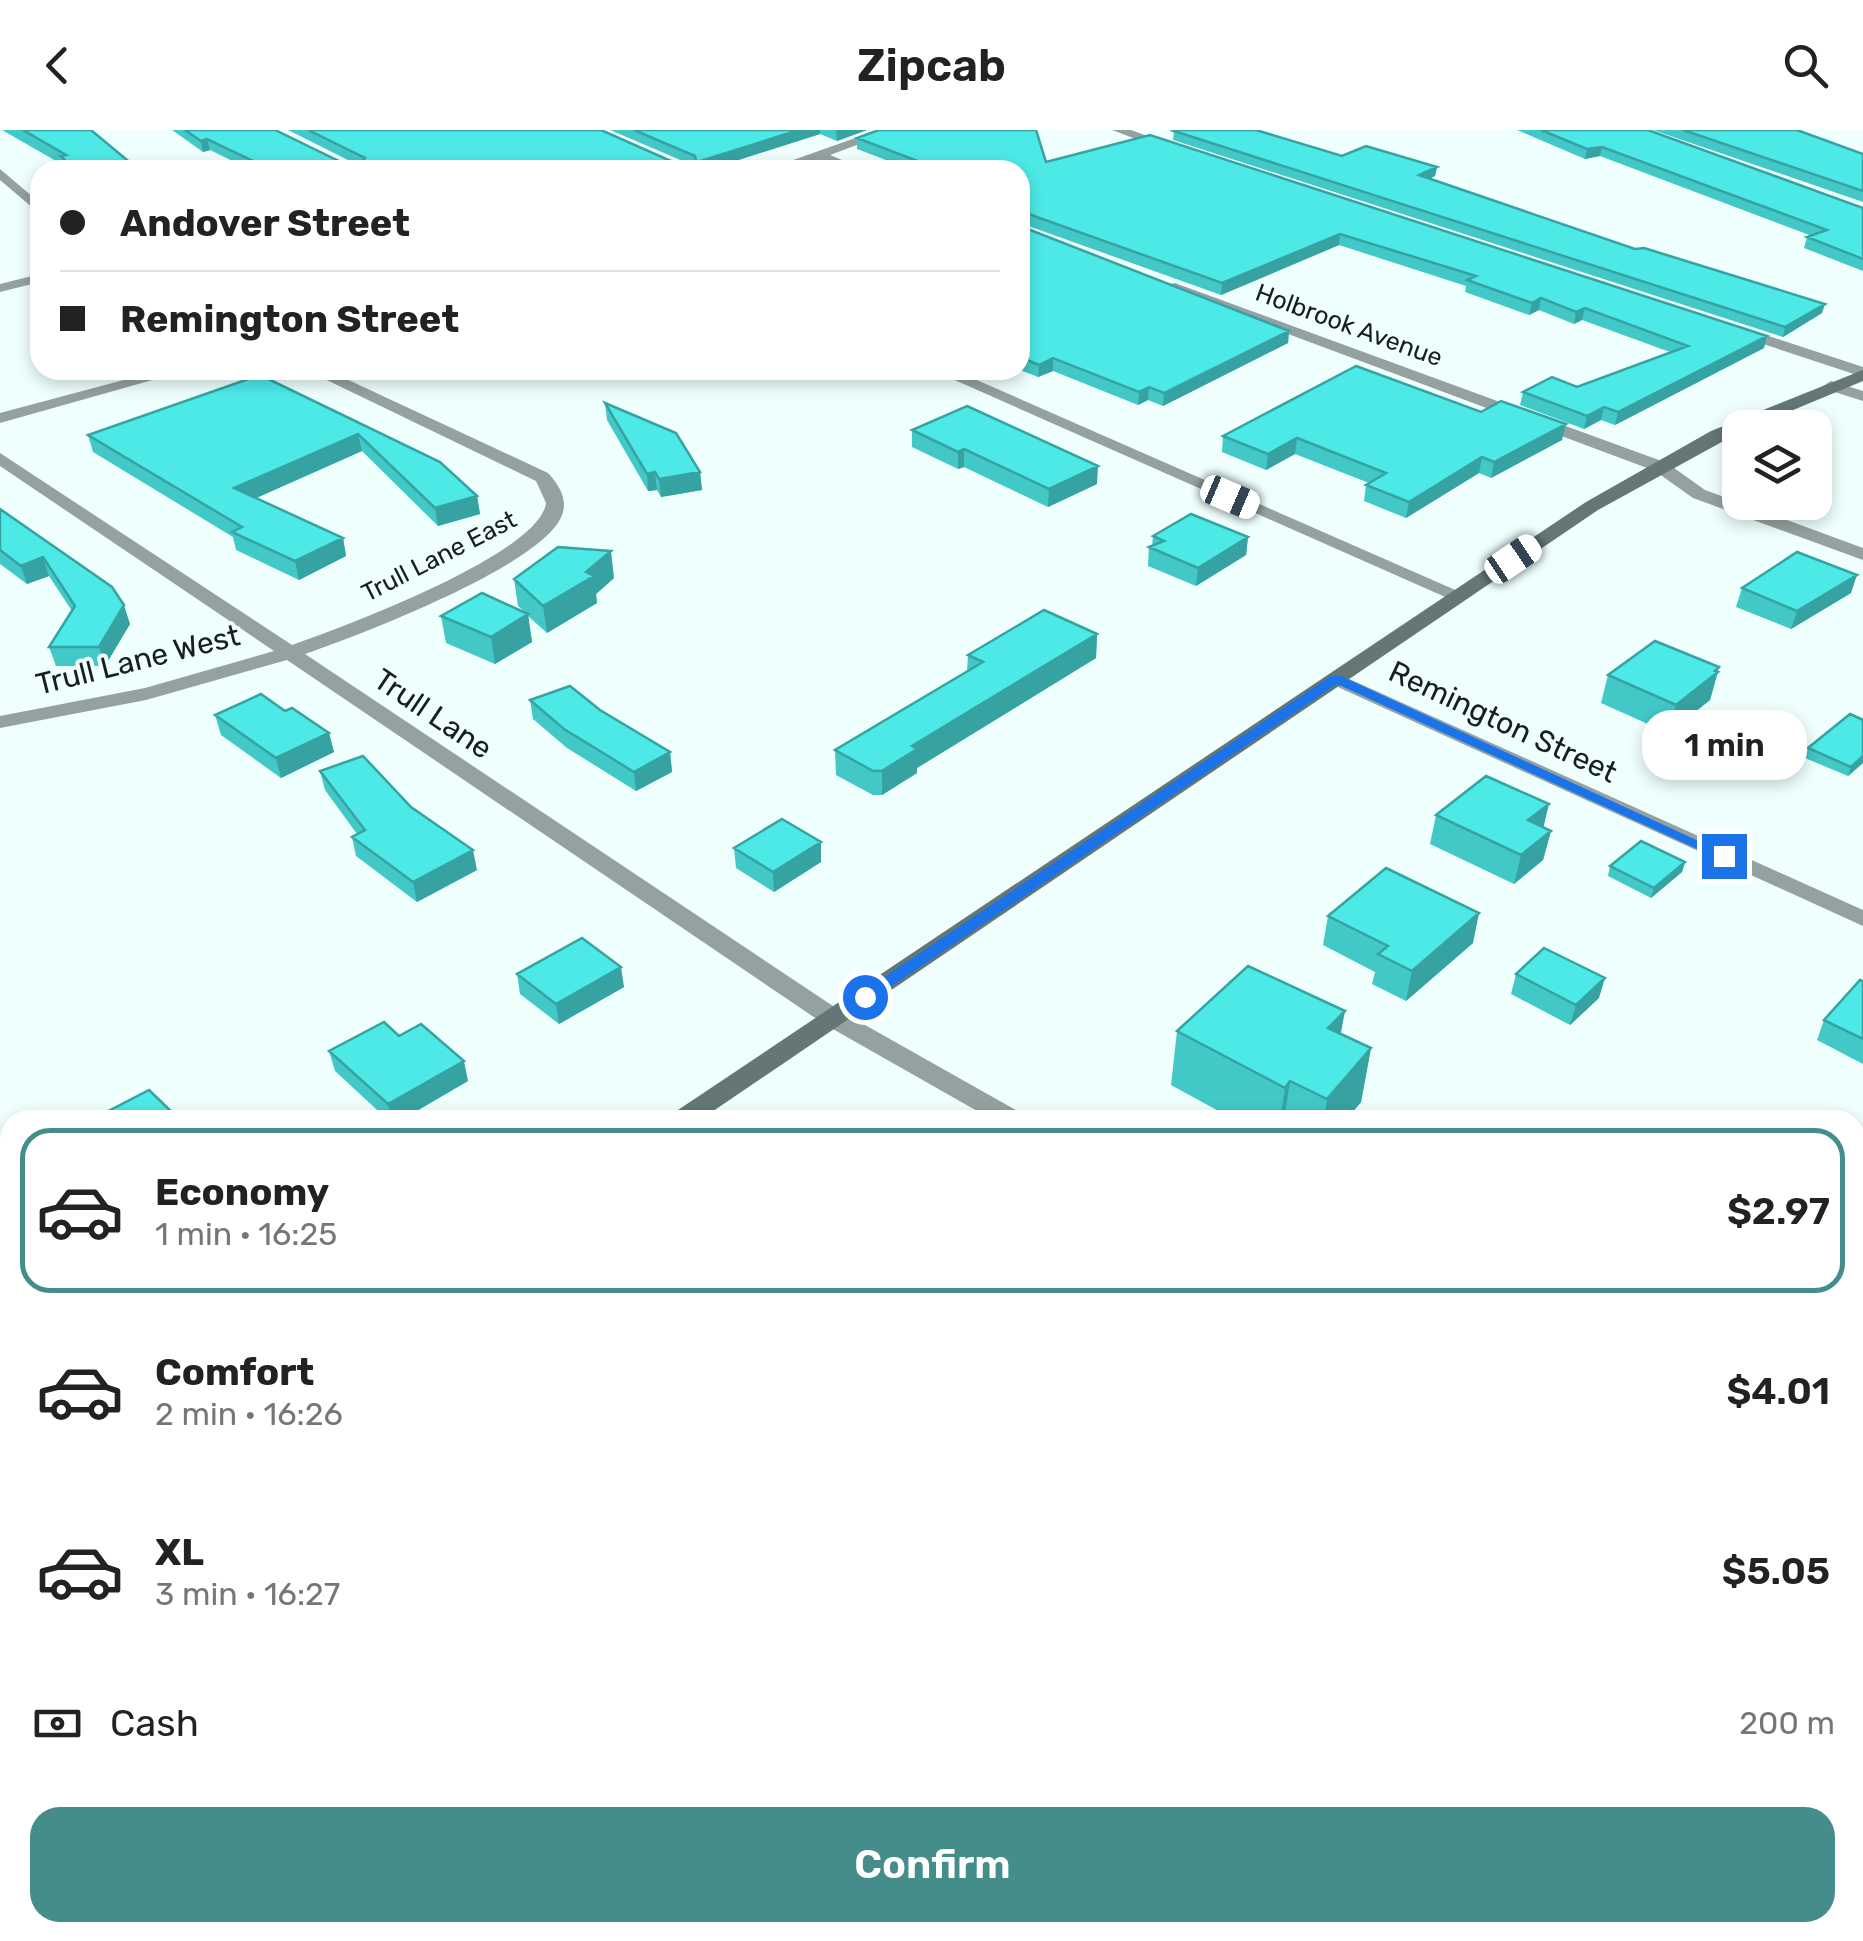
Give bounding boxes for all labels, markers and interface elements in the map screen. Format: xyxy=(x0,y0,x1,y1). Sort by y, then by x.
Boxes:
icon: back xyxy=(30,38,85,93)
icon: search xyxy=(1778,38,1833,93)
text: Zipcab xyxy=(857,39,1006,92)
text: Andover Street xyxy=(120,200,410,246)
street label: Holbrook Avenue xyxy=(1252,278,1446,372)
text: Remington Street xyxy=(120,296,459,342)
map controls xyxy=(1722,410,1832,520)
button: layers xyxy=(1722,410,1832,520)
car xyxy=(1197,471,1263,523)
street label: Trull Lane East xyxy=(357,504,521,607)
car xyxy=(1480,530,1546,588)
street label: Trull Lane West xyxy=(32,617,244,703)
street label: Remington Street xyxy=(1383,653,1623,791)
street label: Trull Lane xyxy=(367,661,499,767)
callout: 1 min xyxy=(1642,711,1806,781)
text: 1 min xyxy=(1684,726,1765,764)
route end xyxy=(1702,834,1747,879)
route start xyxy=(843,975,888,1020)
icon: car xyxy=(35,1166,125,1256)
text: Economy xyxy=(155,1169,329,1215)
text: $2.97 xyxy=(1727,1188,1830,1234)
text: 1 min · 16:25 xyxy=(155,1215,337,1253)
icon: car xyxy=(35,1346,125,1436)
text: Comfort xyxy=(155,1349,314,1395)
text: $4.01 xyxy=(1726,1368,1830,1414)
text: 2 min · 16:26 xyxy=(155,1395,343,1433)
icon: car xyxy=(35,1526,125,1616)
text: XL xyxy=(155,1529,204,1575)
text: $5.05 xyxy=(1722,1548,1830,1594)
text: 3 min · 16:27 xyxy=(155,1575,340,1613)
icon: cash xyxy=(30,1696,85,1751)
text: Cash xyxy=(110,1700,199,1746)
text: 200 m xyxy=(1739,1704,1835,1742)
button: Confirm xyxy=(30,1807,1835,1922)

